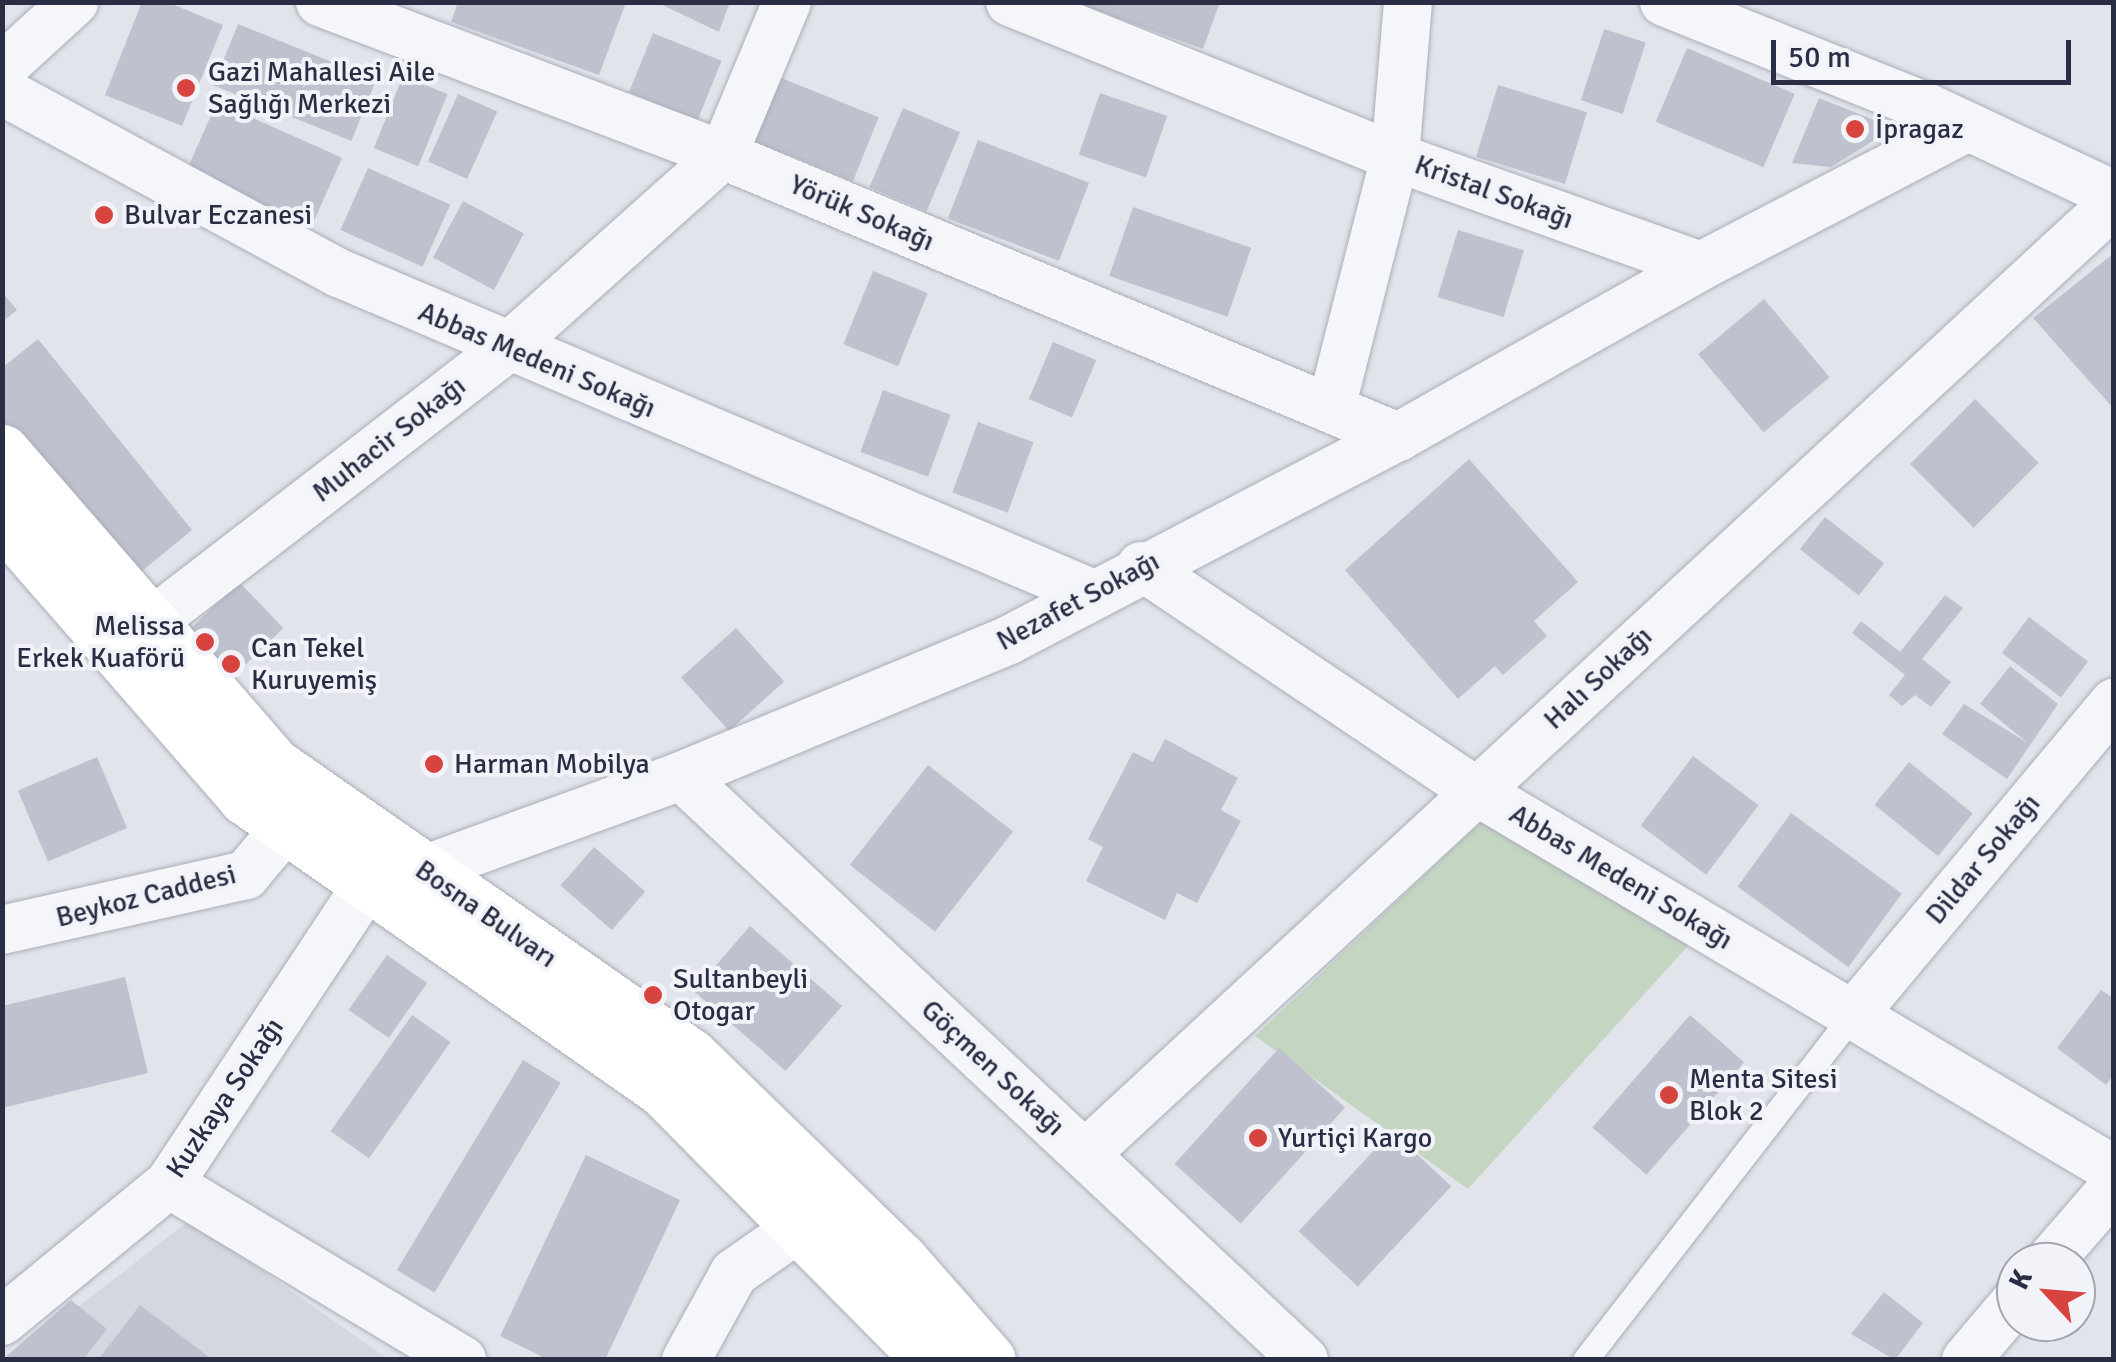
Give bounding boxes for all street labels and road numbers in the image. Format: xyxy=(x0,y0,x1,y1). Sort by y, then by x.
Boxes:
street label: Kristal Sokağı xyxy=(1410,148,1578,236)
street label: Yörük Sokağı xyxy=(785,168,939,258)
street label: Abbas Medeni Sokağı xyxy=(413,295,661,425)
street label: Muhacir Sokağı xyxy=(306,369,472,509)
street label: Nezafet Sokağı xyxy=(991,544,1165,658)
street label: Halı Sokağı xyxy=(1537,619,1659,737)
street label: Dildar Sokağı xyxy=(1919,787,2047,931)
street label: Abbas Medeni Sokağı xyxy=(1503,797,1739,957)
street label: Bosna Bulvarı xyxy=(409,853,563,975)
street label: Beykoz Caddesi xyxy=(53,857,239,935)
street label: Göçmen Sokağı xyxy=(914,993,1072,1143)
street label: Kuzkaya Sokağı xyxy=(159,1012,291,1184)

